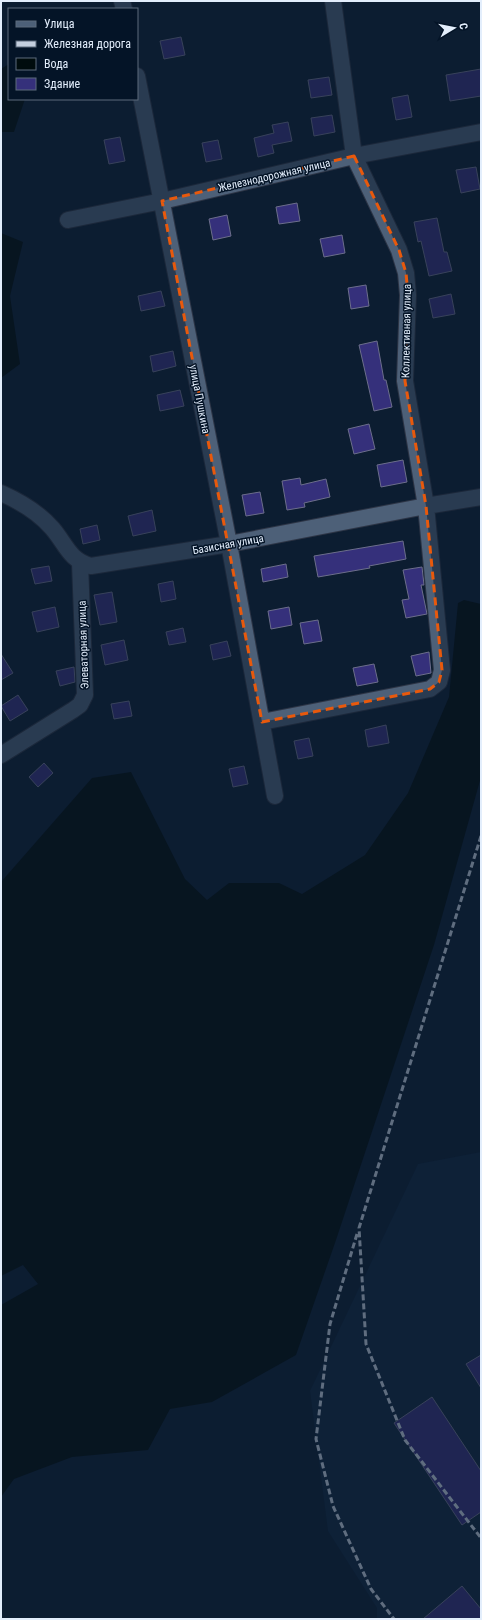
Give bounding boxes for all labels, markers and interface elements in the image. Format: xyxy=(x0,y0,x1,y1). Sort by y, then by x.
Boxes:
legend xyxy=(8,8,138,100)
north arrow xyxy=(434,8,474,48)
text: Улица xyxy=(44,17,75,31)
text: С xyxy=(456,22,470,31)
text: Железная дорога xyxy=(44,37,131,51)
text: Вода xyxy=(44,57,69,71)
text: Здание xyxy=(44,77,81,91)
street label: Железнодорожная улица xyxy=(217,156,332,195)
street label: Коллективная улица xyxy=(399,284,414,378)
street label: улица Пушкина xyxy=(186,363,213,435)
street label: Базисная улица xyxy=(191,532,265,557)
street label: Элеваторная улица xyxy=(75,600,92,689)

